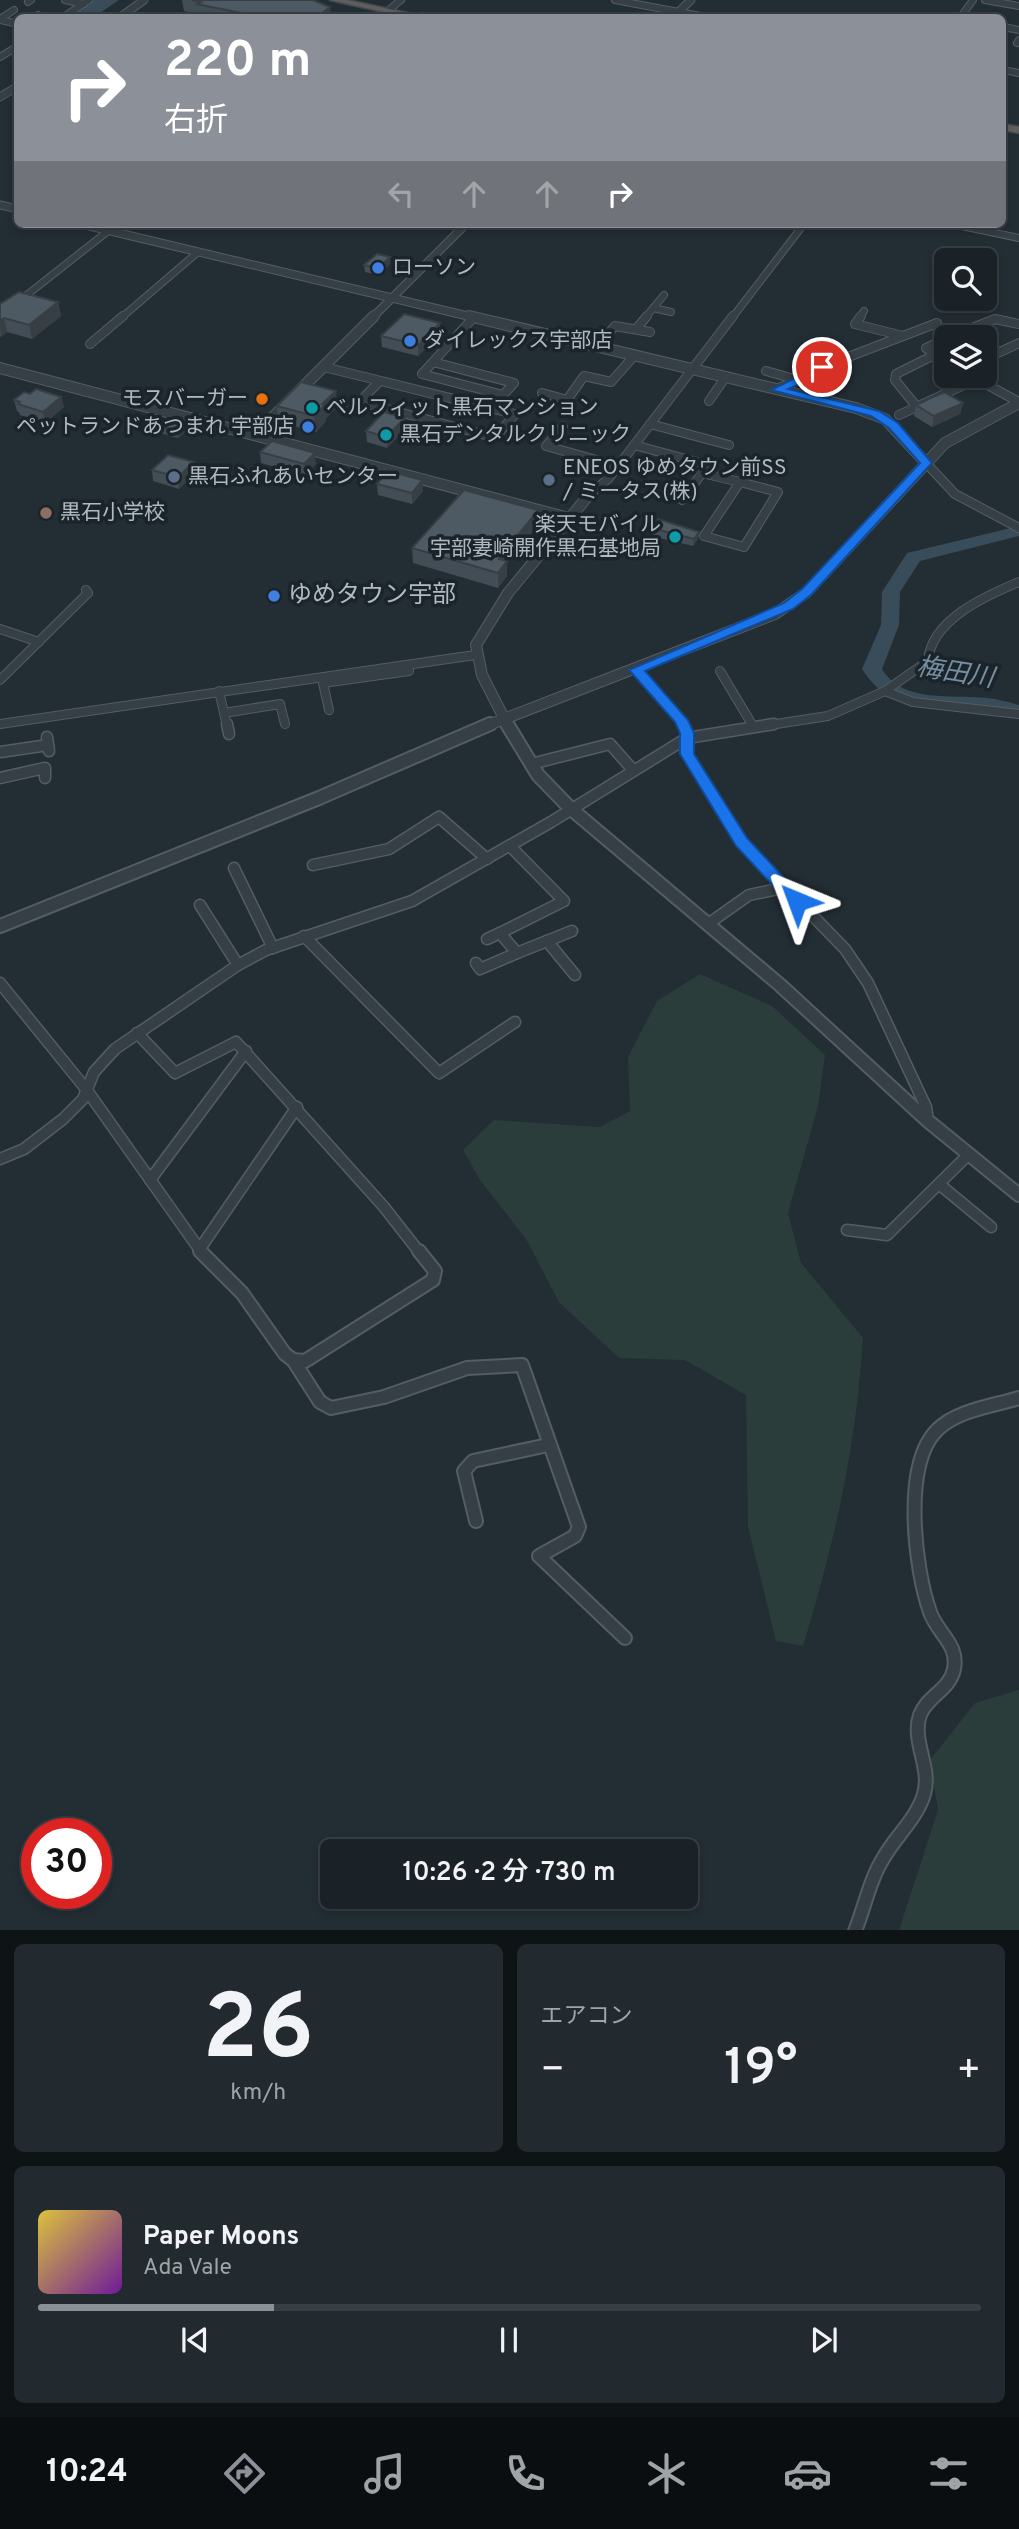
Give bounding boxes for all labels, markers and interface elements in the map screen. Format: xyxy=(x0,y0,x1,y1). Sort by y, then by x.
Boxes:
text: 220 m xyxy=(164,32,311,94)
icon: right xyxy=(49,42,140,133)
text: 右折 xyxy=(164,102,228,142)
icon: left xyxy=(382,175,420,213)
icon: ahead xyxy=(455,175,493,213)
icon: ahead xyxy=(528,175,566,213)
icon: right xyxy=(601,175,639,213)
map controls xyxy=(934,248,997,388)
button: search xyxy=(934,248,997,311)
place label: ローソン xyxy=(392,255,476,282)
marker: ローソン xyxy=(370,260,386,276)
button: layers xyxy=(934,325,997,388)
place label: ダイレックス宇部店 xyxy=(424,328,612,355)
marker: ダイレックス宇部店 xyxy=(402,333,418,349)
pin xyxy=(792,337,852,397)
icon: arrive xyxy=(803,348,841,386)
place label: モスバーガー xyxy=(122,386,248,413)
marker: モスバーガー xyxy=(254,391,270,407)
place label: ベルフィット黒石マンション xyxy=(326,395,599,422)
marker: ベルフィット黒石マンション xyxy=(304,400,320,416)
place label: ペットランドあつまれ 宇部店 xyxy=(16,414,294,441)
marker: ペットランドあつまれ 宇部店 xyxy=(300,419,316,435)
place label: 黒石デンタルクリニック xyxy=(400,422,631,449)
marker: 黒石デンタルクリニック xyxy=(378,427,394,443)
place label: ENEOS ゆめタウン前SS / ミータス(株) xyxy=(562,455,786,506)
place label: 黒石ふれあいセンター xyxy=(188,464,398,491)
marker: 黒石ふれあいセンター xyxy=(166,469,182,485)
marker: ENEOS ゆめタウン前SS / ミータス(株) xyxy=(541,472,557,488)
place label: 黒石小学校 xyxy=(60,500,165,527)
marker: 黒石小学校 xyxy=(38,505,54,521)
place label: 楽天モバイル 宇部妻崎開作黒石基地局 xyxy=(430,512,661,563)
marker: 楽天モバイル 宇部妻崎開作黒石基地局 xyxy=(667,529,683,545)
place label: ゆめタウン宇部 xyxy=(288,581,456,611)
marker: ゆめタウン宇部 xyxy=(266,588,282,604)
water label: 梅田川 xyxy=(914,652,999,697)
position arrow xyxy=(760,864,834,938)
speed limit sign: 30 xyxy=(21,1818,112,1909)
text: 10:26 · 2 分 · 730 m xyxy=(403,1857,616,1890)
text: 26 xyxy=(202,1976,314,2091)
text: エアコン xyxy=(541,2003,633,2032)
text: 19° xyxy=(724,2037,798,2103)
text: − xyxy=(541,2047,565,2096)
text: + xyxy=(956,2047,981,2096)
text: km/h xyxy=(230,2079,286,2108)
text: Paper Moons xyxy=(143,2221,299,2254)
text: Ada Vale xyxy=(143,2254,232,2283)
icon: previous xyxy=(176,2321,214,2359)
icon: pause xyxy=(490,2321,528,2359)
icon: next xyxy=(805,2321,843,2359)
icon: directions xyxy=(220,2449,269,2498)
icon: music xyxy=(360,2449,409,2498)
icon: phone xyxy=(501,2449,550,2498)
icon: climate xyxy=(642,2449,691,2498)
icon: car xyxy=(783,2449,832,2498)
icon: filters xyxy=(924,2449,973,2498)
text: 10:24 xyxy=(46,2453,128,2493)

